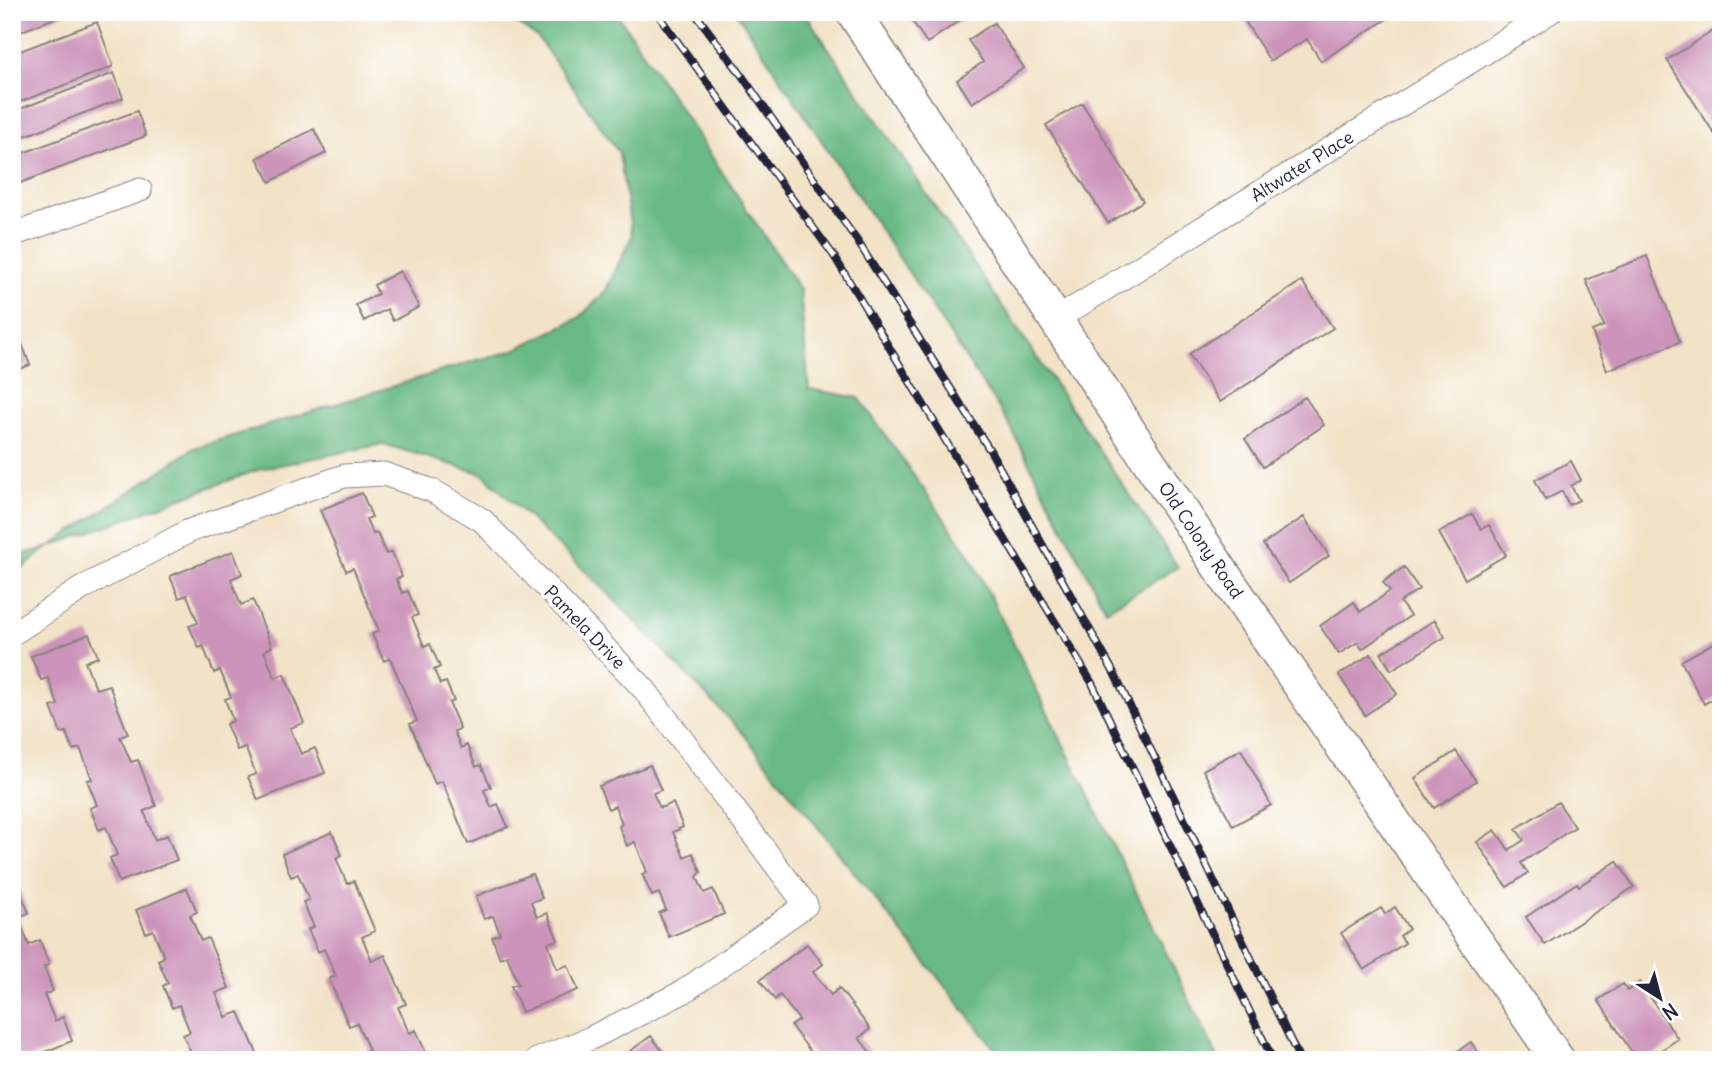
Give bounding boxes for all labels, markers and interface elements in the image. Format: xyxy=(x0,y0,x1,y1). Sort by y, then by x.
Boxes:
street label: Altwater Place xyxy=(1246,125,1358,207)
street label: Old Colony Road xyxy=(1153,477,1249,603)
street label: Pamela Drive xyxy=(539,580,631,674)
north arrow xyxy=(1624,964,1694,1034)
text: N xyxy=(1658,998,1682,1025)

